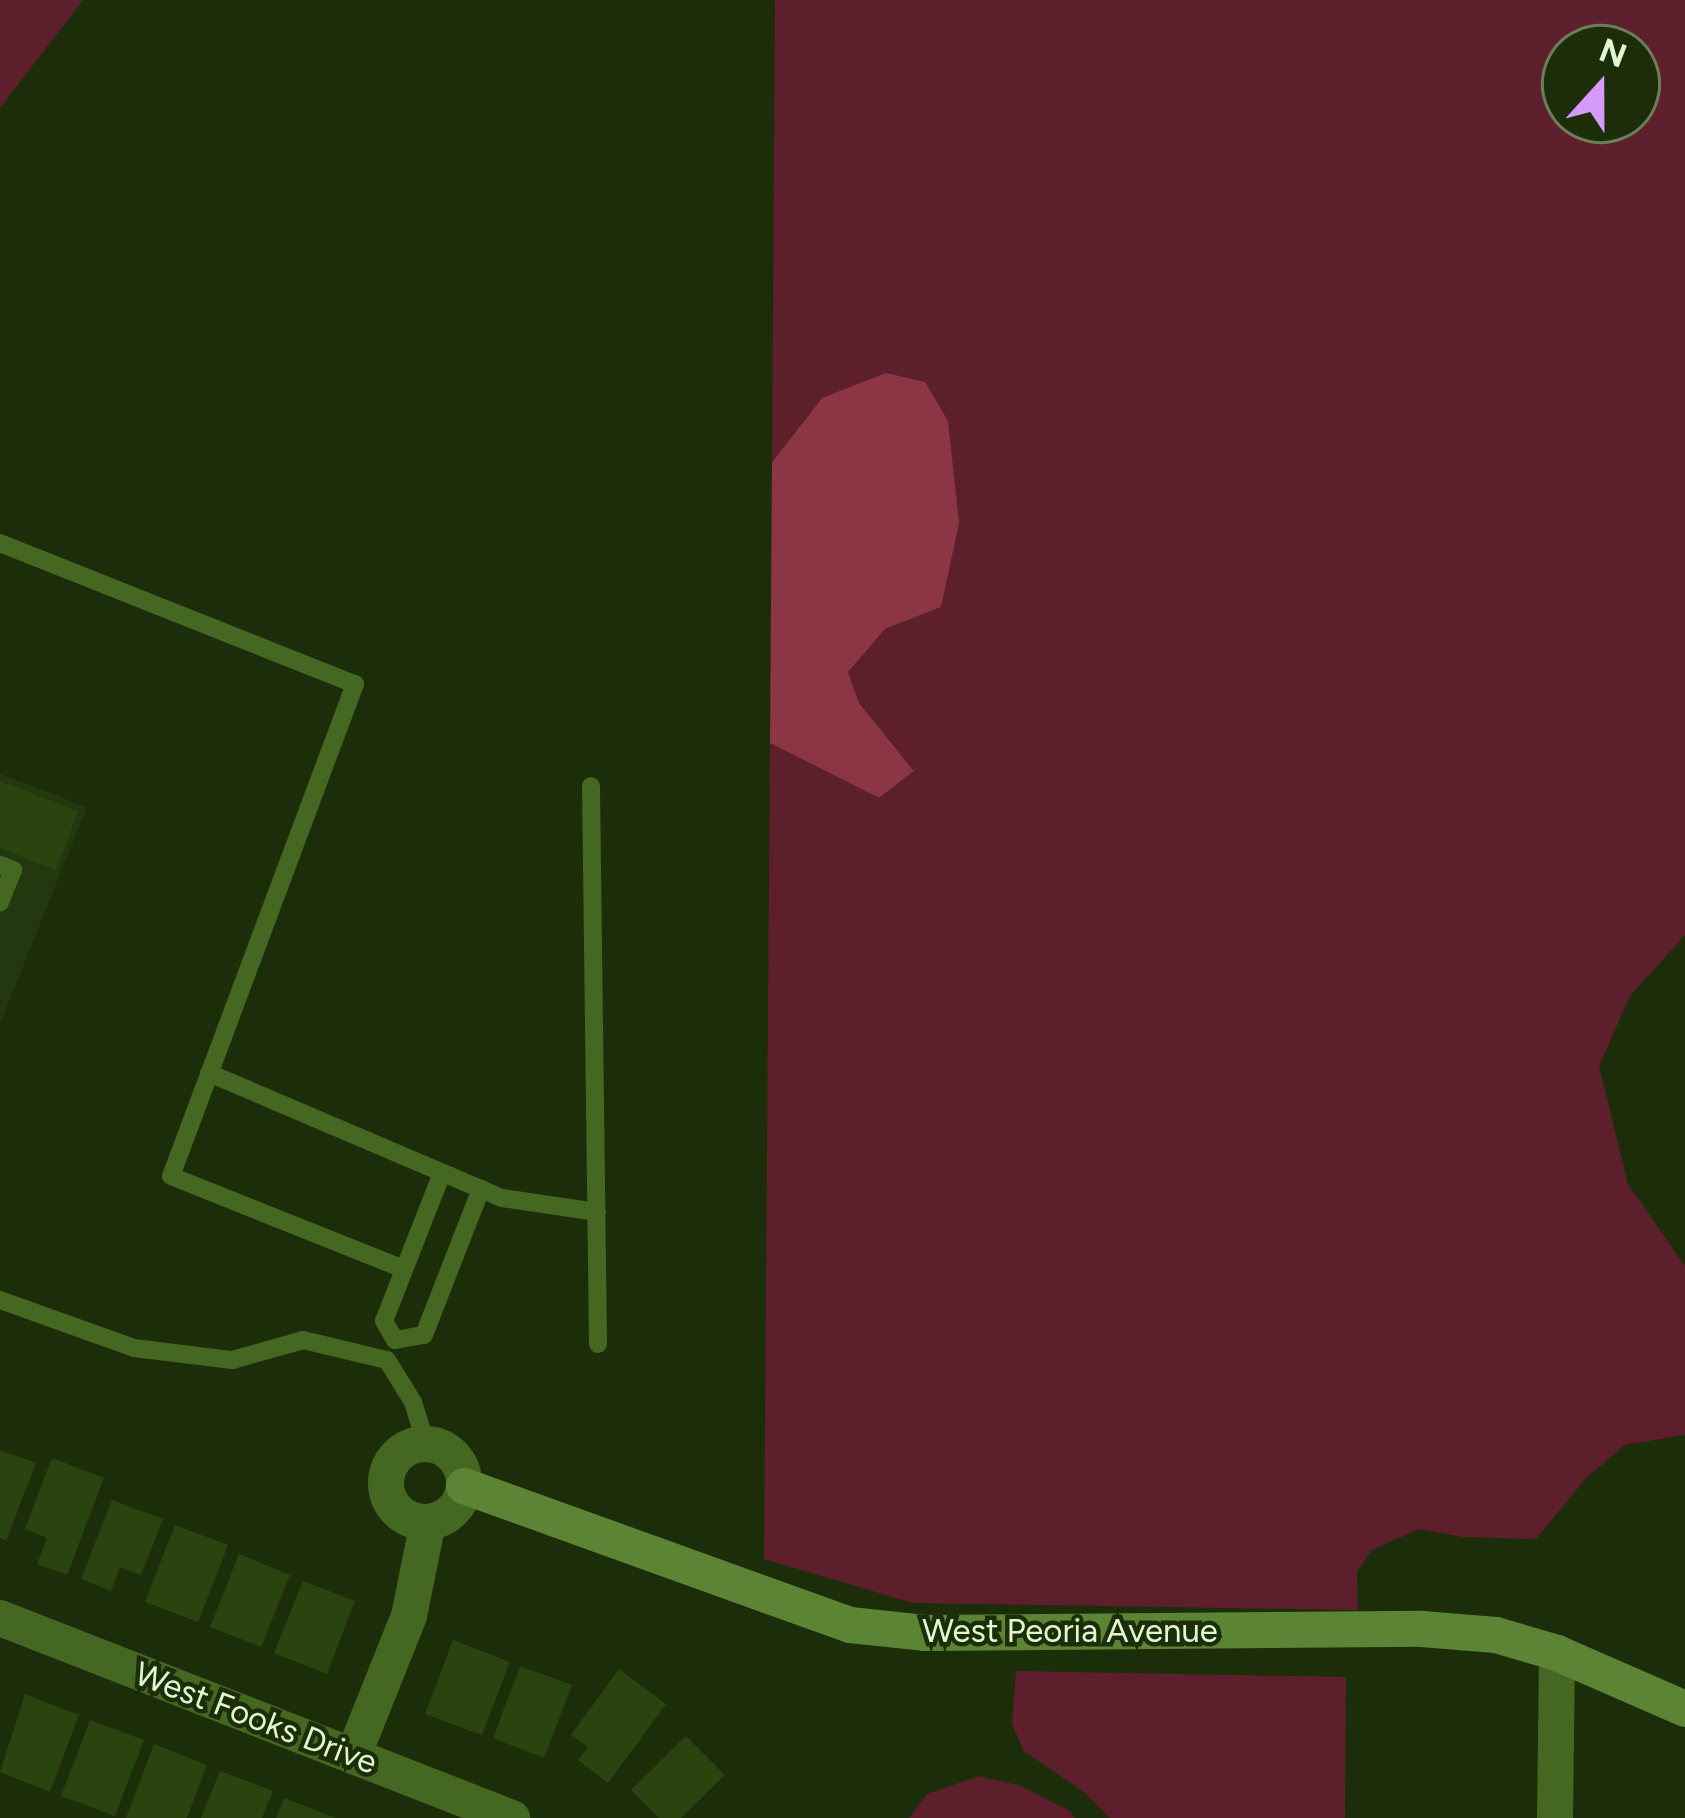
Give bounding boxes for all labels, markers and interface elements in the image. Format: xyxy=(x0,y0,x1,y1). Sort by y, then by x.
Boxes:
north arrow xyxy=(1541,24,1661,144)
text: N xyxy=(1594,30,1632,75)
street label: West Peoria Avenue xyxy=(922,1611,1218,1651)
street label: West Fooks Drive xyxy=(129,1654,383,1782)

